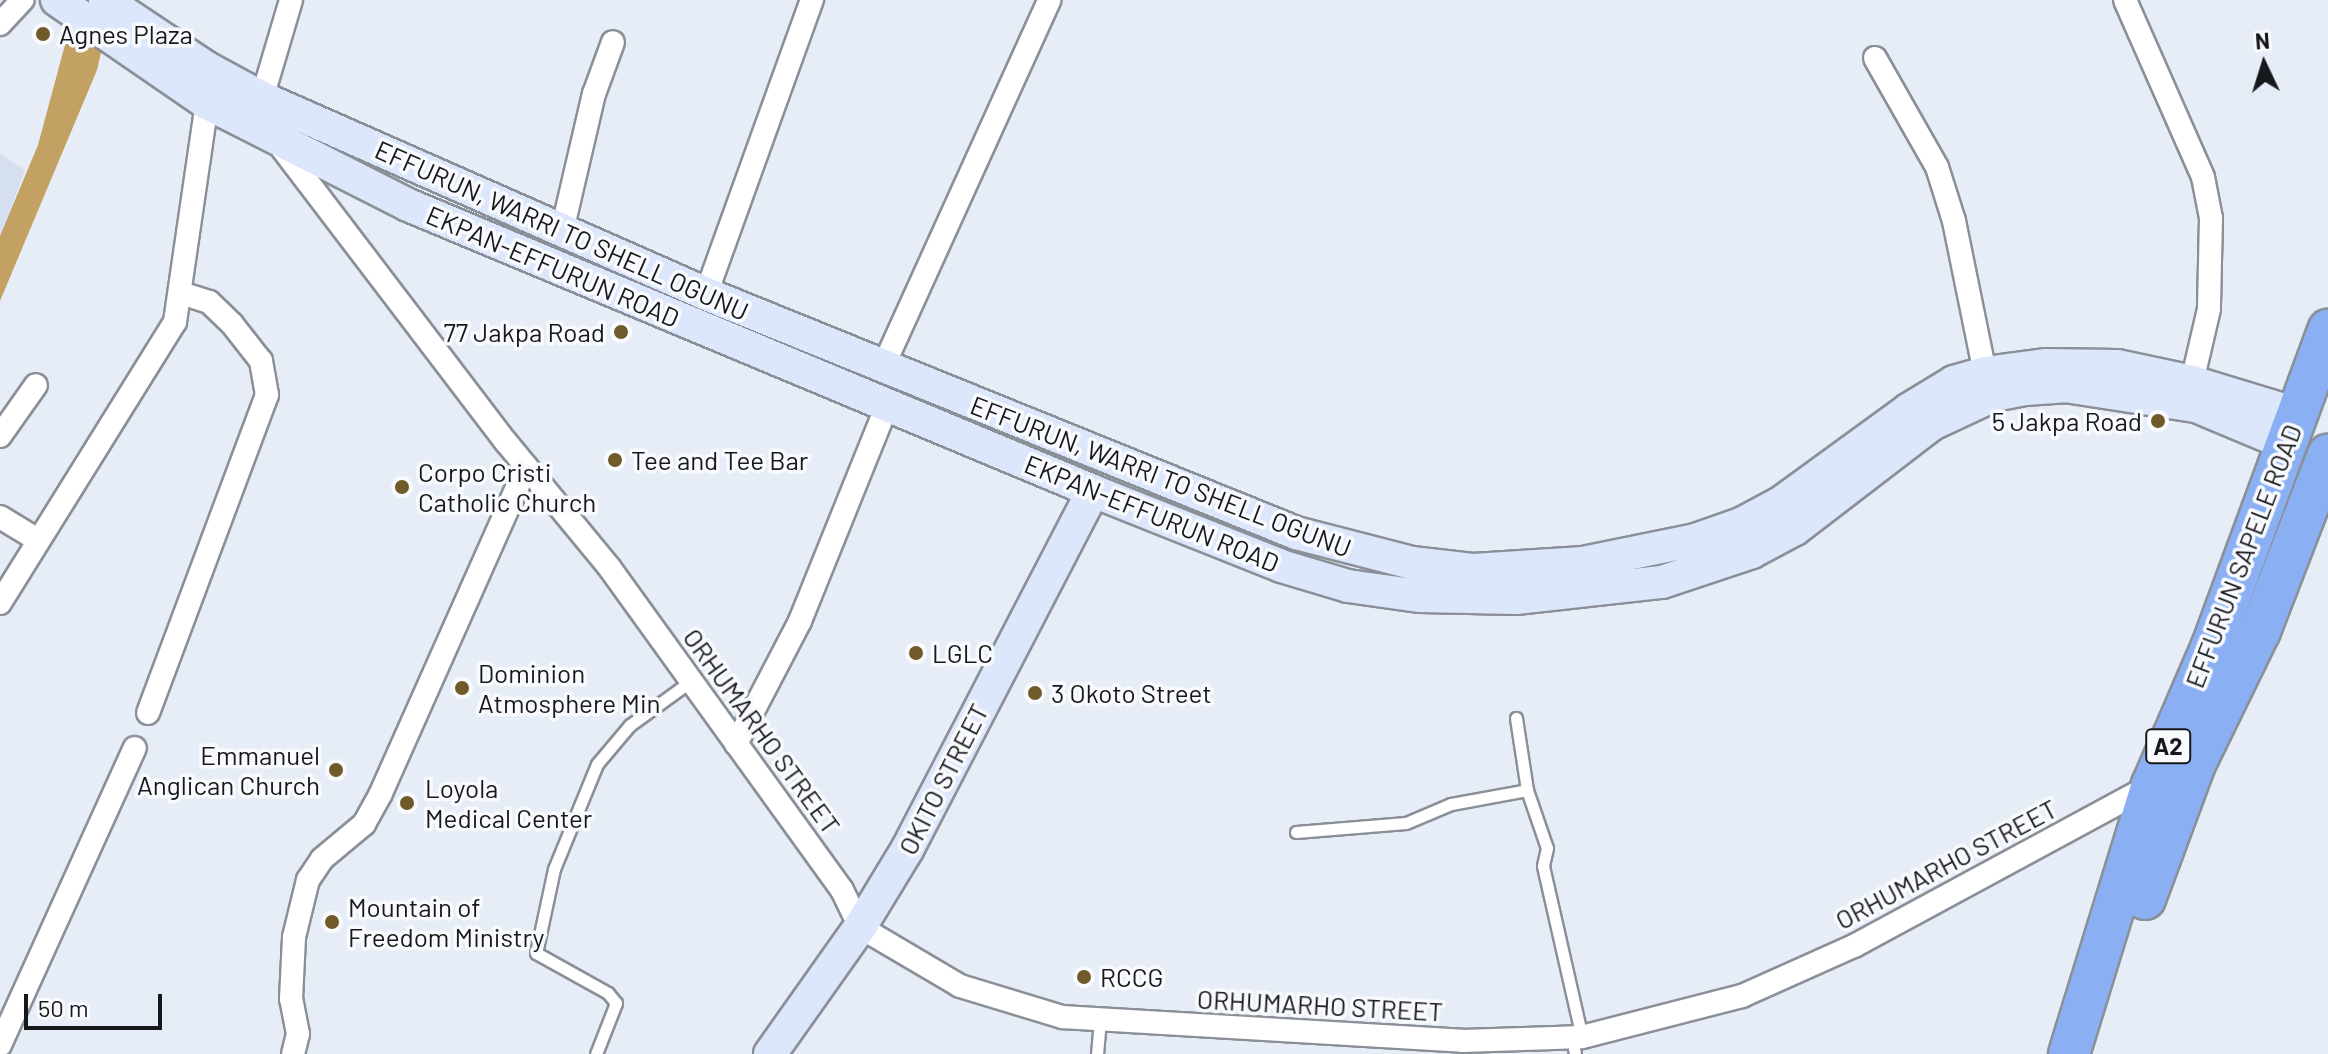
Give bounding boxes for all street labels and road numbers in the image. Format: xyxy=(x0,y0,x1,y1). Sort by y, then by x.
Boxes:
street label: EFFURUN, WARRI TO SHELL OGUNU xyxy=(370,133,754,327)
street label: EKPAN-EFFURUN ROAD xyxy=(422,199,684,333)
street label: EFFURUN, WARRI TO SHELL OGUNU xyxy=(966,389,1356,563)
street label: EFFURUN SAPELE ROAD xyxy=(2178,420,2308,692)
street label: EKPAN-EFFURUN ROAD xyxy=(1020,448,1284,578)
street label: ORHUMARHO STREET xyxy=(677,622,847,840)
street label: OKITO STREET xyxy=(892,698,994,860)
road number: A2 xyxy=(2144,726,2192,766)
street label: ORHUMARHO STREET xyxy=(1830,792,2062,936)
street label: ORHUMARHO STREET xyxy=(1196,983,1444,1027)

